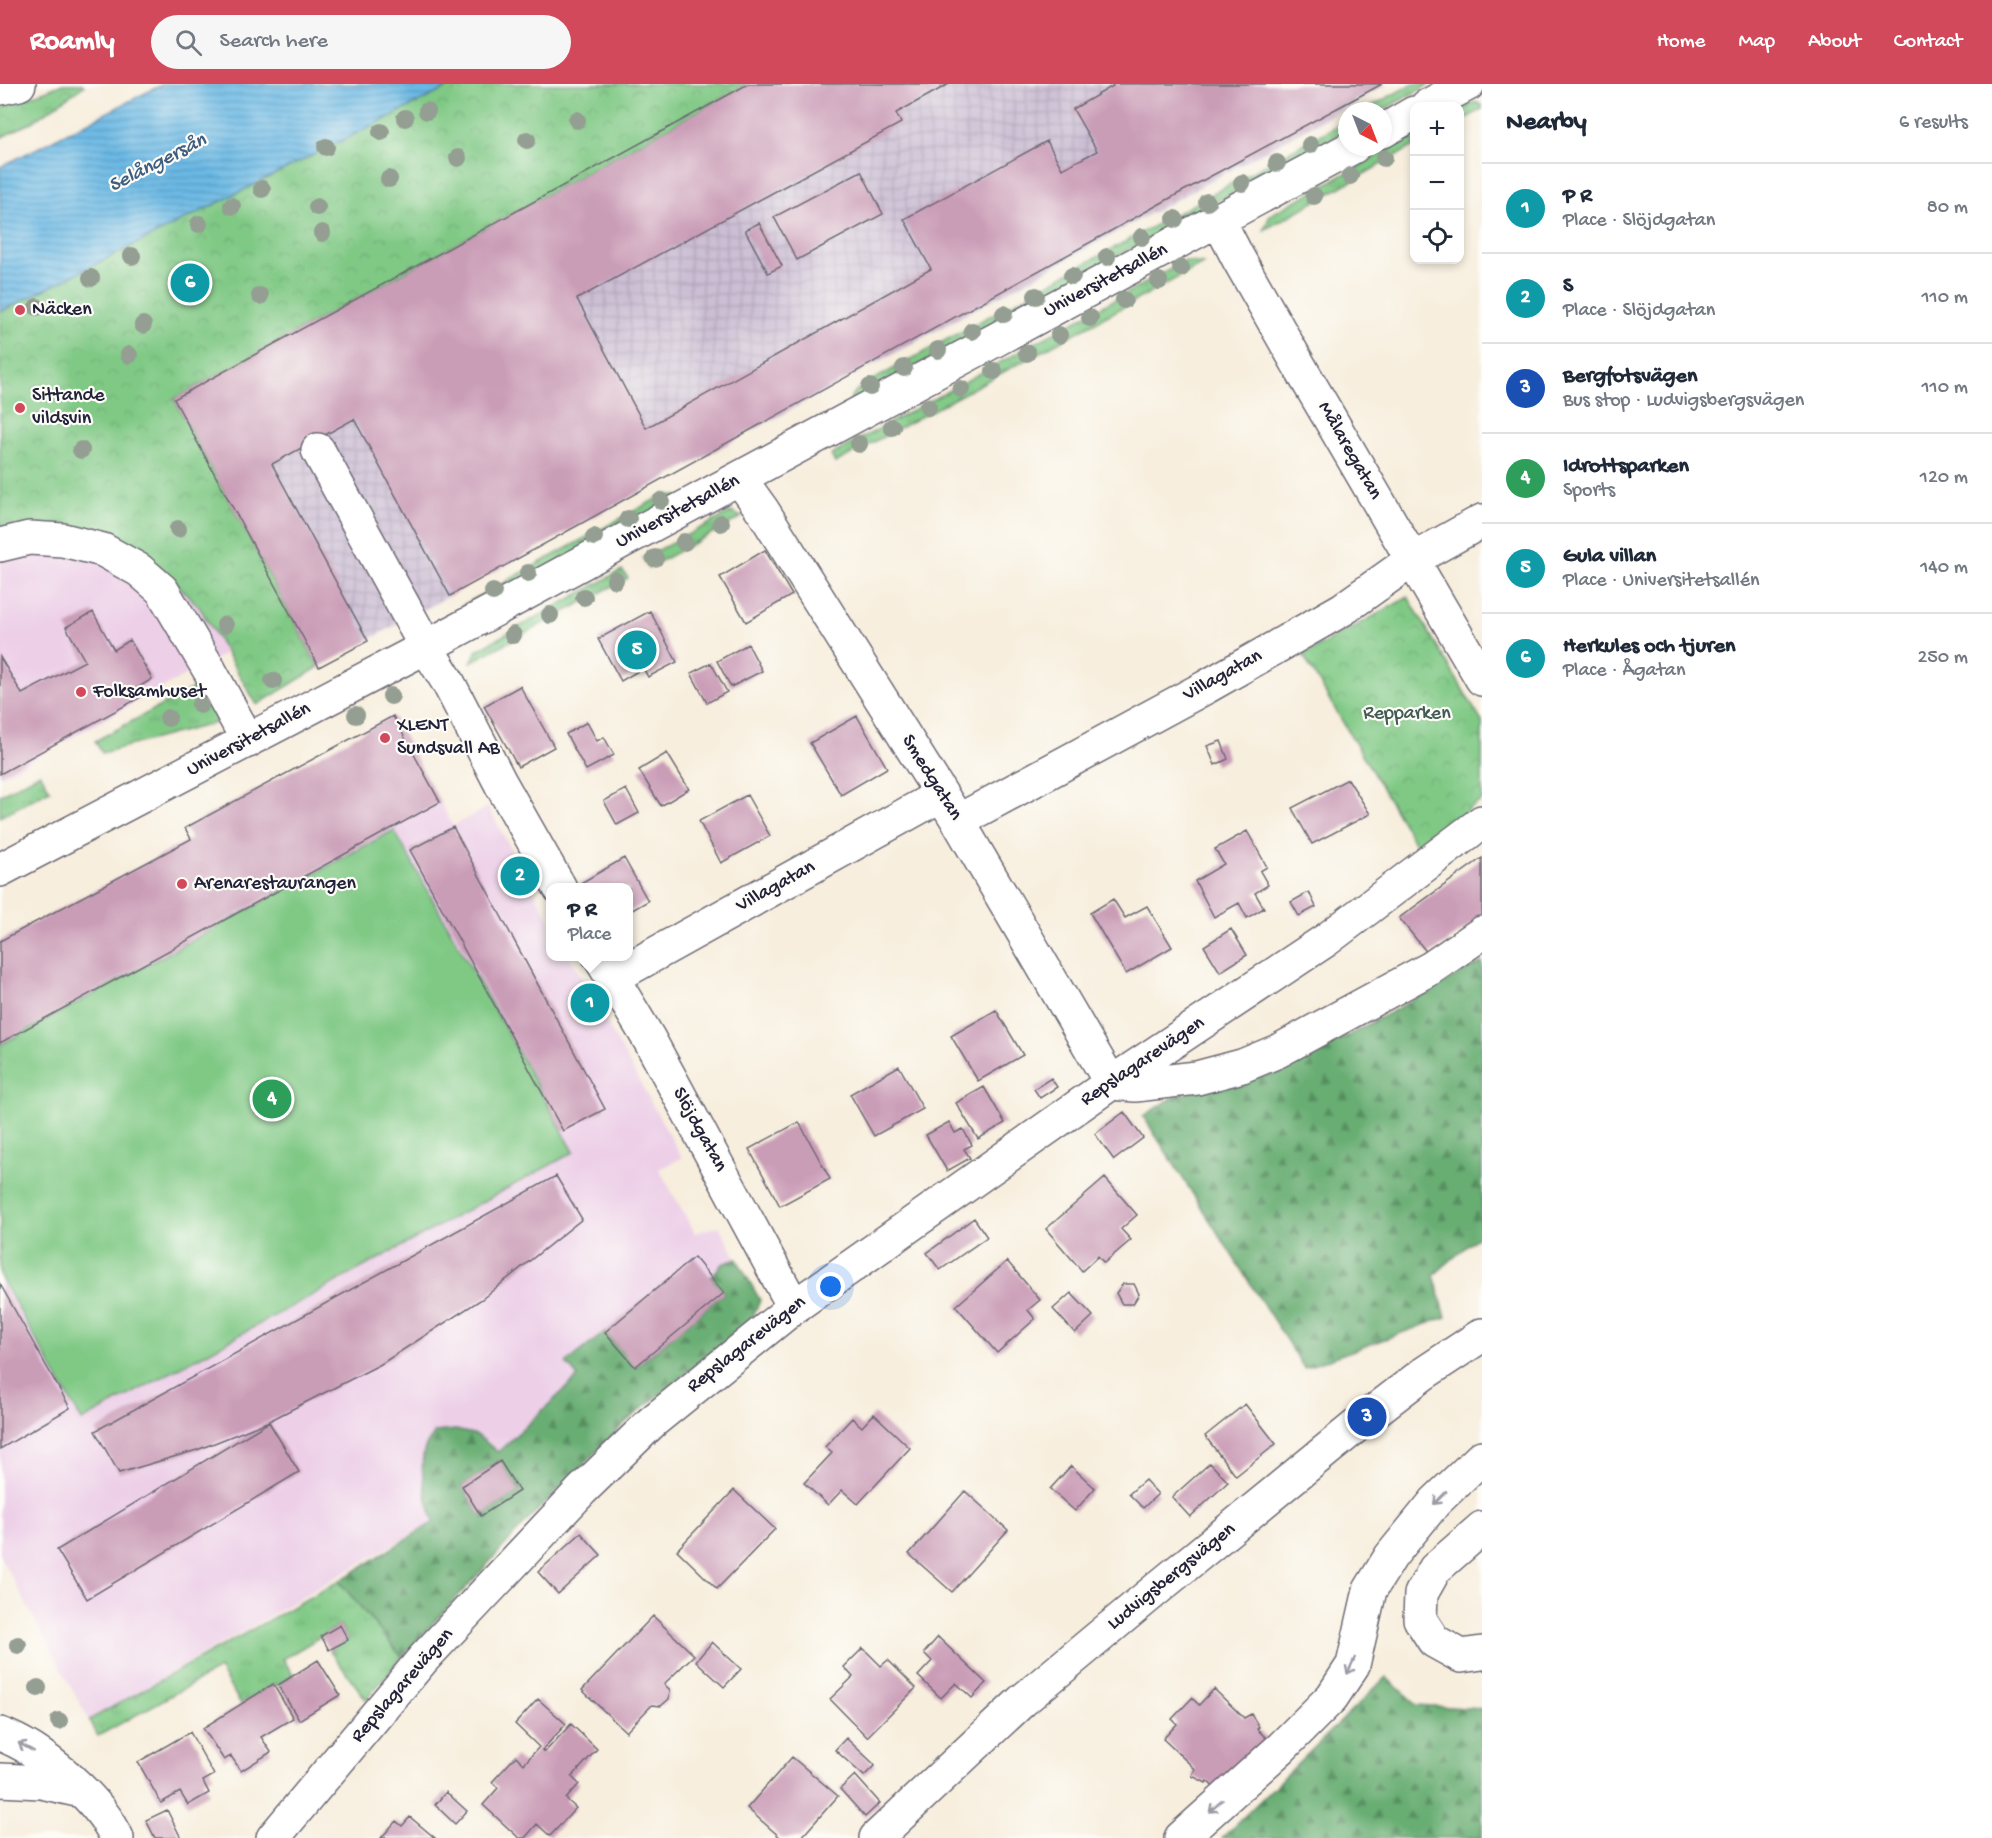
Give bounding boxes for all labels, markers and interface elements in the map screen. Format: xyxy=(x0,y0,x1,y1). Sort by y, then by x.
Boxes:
search box xyxy=(151,15,571,69)
text: Roamly xyxy=(30,26,115,59)
icon: search xyxy=(172,26,205,59)
text: Search here xyxy=(220,29,328,55)
text: Home xyxy=(1657,30,1705,55)
text: Map xyxy=(1738,30,1775,55)
text: About xyxy=(1808,30,1861,55)
text: Contact xyxy=(1894,30,1962,55)
north arrow xyxy=(1338,102,1392,156)
map controls xyxy=(1410,102,1464,264)
button: + xyxy=(1410,102,1464,156)
text: Nearby xyxy=(1506,108,1587,139)
text: 6 results xyxy=(1899,112,1968,135)
water label: Selångersån xyxy=(105,128,212,199)
button: − xyxy=(1410,156,1464,210)
text: P R xyxy=(1563,184,1592,210)
text: 1 xyxy=(1521,197,1530,220)
text: 80 m xyxy=(1927,197,1968,220)
button: locate xyxy=(1410,210,1464,264)
text: Place · Slöjdgatan xyxy=(1563,210,1715,233)
street label: Universitetsallén xyxy=(1040,238,1172,323)
pin: 6 xyxy=(170,260,210,306)
text: S xyxy=(1563,274,1573,300)
text: 2 xyxy=(1521,287,1530,310)
text: 110 m xyxy=(1922,287,1968,310)
place label: Näcken xyxy=(32,299,92,322)
text: Place · Slöjdgatan xyxy=(1563,300,1715,323)
marker: Näcken xyxy=(13,303,27,317)
text: Bergfotsvägen xyxy=(1563,364,1697,390)
text: 3 xyxy=(1520,377,1531,400)
text: 110 m xyxy=(1922,377,1968,400)
place label: Sittande vildsvin xyxy=(32,385,105,431)
text: Bus stop · Ludvigsbergsvägen xyxy=(1563,390,1804,413)
street label: Målaregatan xyxy=(1312,397,1387,504)
marker: Sittande vildsvin xyxy=(13,401,27,415)
text: Idrottsparken xyxy=(1563,454,1689,480)
text: 4 xyxy=(1521,467,1530,490)
text: 120 m xyxy=(1920,467,1968,490)
street label: Universitetsallén xyxy=(612,469,744,554)
text: Sports xyxy=(1563,480,1615,503)
text: Gula villan xyxy=(1563,544,1656,570)
text: 5 xyxy=(1520,557,1531,580)
text: 140 m xyxy=(1920,557,1968,580)
text: Place · Universitetsallén xyxy=(1563,570,1759,593)
pin: 5 xyxy=(618,628,656,672)
text: Herkules och tjuren xyxy=(1563,634,1736,660)
street label: Villagatan xyxy=(1179,645,1267,708)
text: 6 xyxy=(1520,647,1531,670)
text: 250 m xyxy=(1917,647,1968,670)
text: Place · Ågatan xyxy=(1563,660,1685,683)
place label: Folksamhuset xyxy=(92,681,207,704)
marker: Folksamhuset xyxy=(74,685,88,699)
street label: Universitetsallén xyxy=(183,697,315,782)
park label: Repparken xyxy=(1363,703,1451,726)
place label: XLENT Sundsvall AB xyxy=(396,715,501,761)
marker: XLENT Sundsvall AB xyxy=(378,731,392,745)
street label: Smedgatan xyxy=(896,731,967,826)
pin: 2 xyxy=(500,854,540,898)
street label: Villagatan xyxy=(732,856,820,919)
place label: Arenarestaurangen xyxy=(194,873,357,896)
marker: Arenarestaurangen xyxy=(175,877,189,891)
popup xyxy=(546,883,633,961)
text: P R xyxy=(568,898,597,924)
text: Place xyxy=(568,924,611,947)
pin: 1 xyxy=(570,980,610,1026)
street label: Repslagarevägen xyxy=(1077,1012,1210,1112)
pin: 4 xyxy=(252,1076,292,1122)
street label: Slöjdgatan xyxy=(666,1084,732,1177)
your location xyxy=(816,1272,845,1301)
street label: Repslagarevägen xyxy=(683,1291,811,1399)
pin: 3 xyxy=(1348,1394,1386,1440)
one-way arrow xyxy=(1433,1490,1447,1505)
street label: Ludvigsbergsvägen xyxy=(1103,1518,1241,1636)
street label: Repslagarevägen xyxy=(347,1624,459,1748)
one-way arrow xyxy=(1344,1657,1356,1675)
one-way arrow xyxy=(18,1741,35,1753)
one-way arrow xyxy=(1209,1799,1224,1813)

